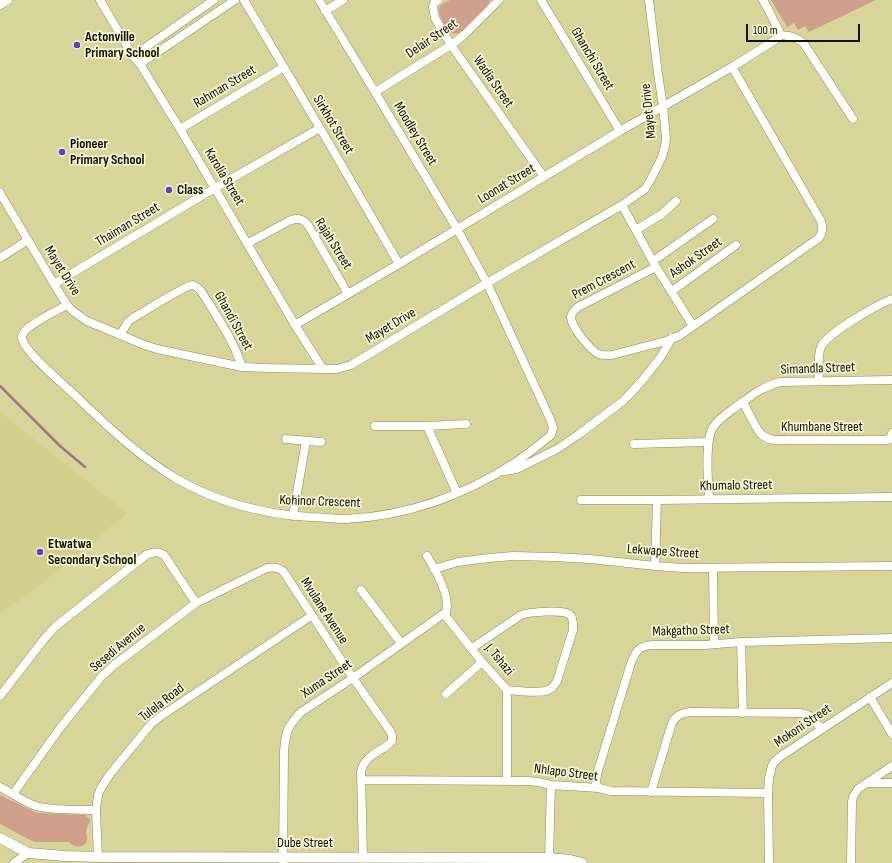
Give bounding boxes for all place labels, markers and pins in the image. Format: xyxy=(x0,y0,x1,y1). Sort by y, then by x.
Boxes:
place label: Actonville Primary School xyxy=(85,29,159,62)
marker: Actonville Primary School xyxy=(72,40,82,50)
place label: Pioneer Primary School xyxy=(70,136,144,168)
marker: Pioneer Primary School xyxy=(57,147,67,157)
place label: Class xyxy=(177,182,203,198)
marker: Class xyxy=(164,185,174,195)
place label: Etwatwa Secondary School xyxy=(48,536,136,568)
marker: Etwatwa Secondary School xyxy=(35,547,45,557)

